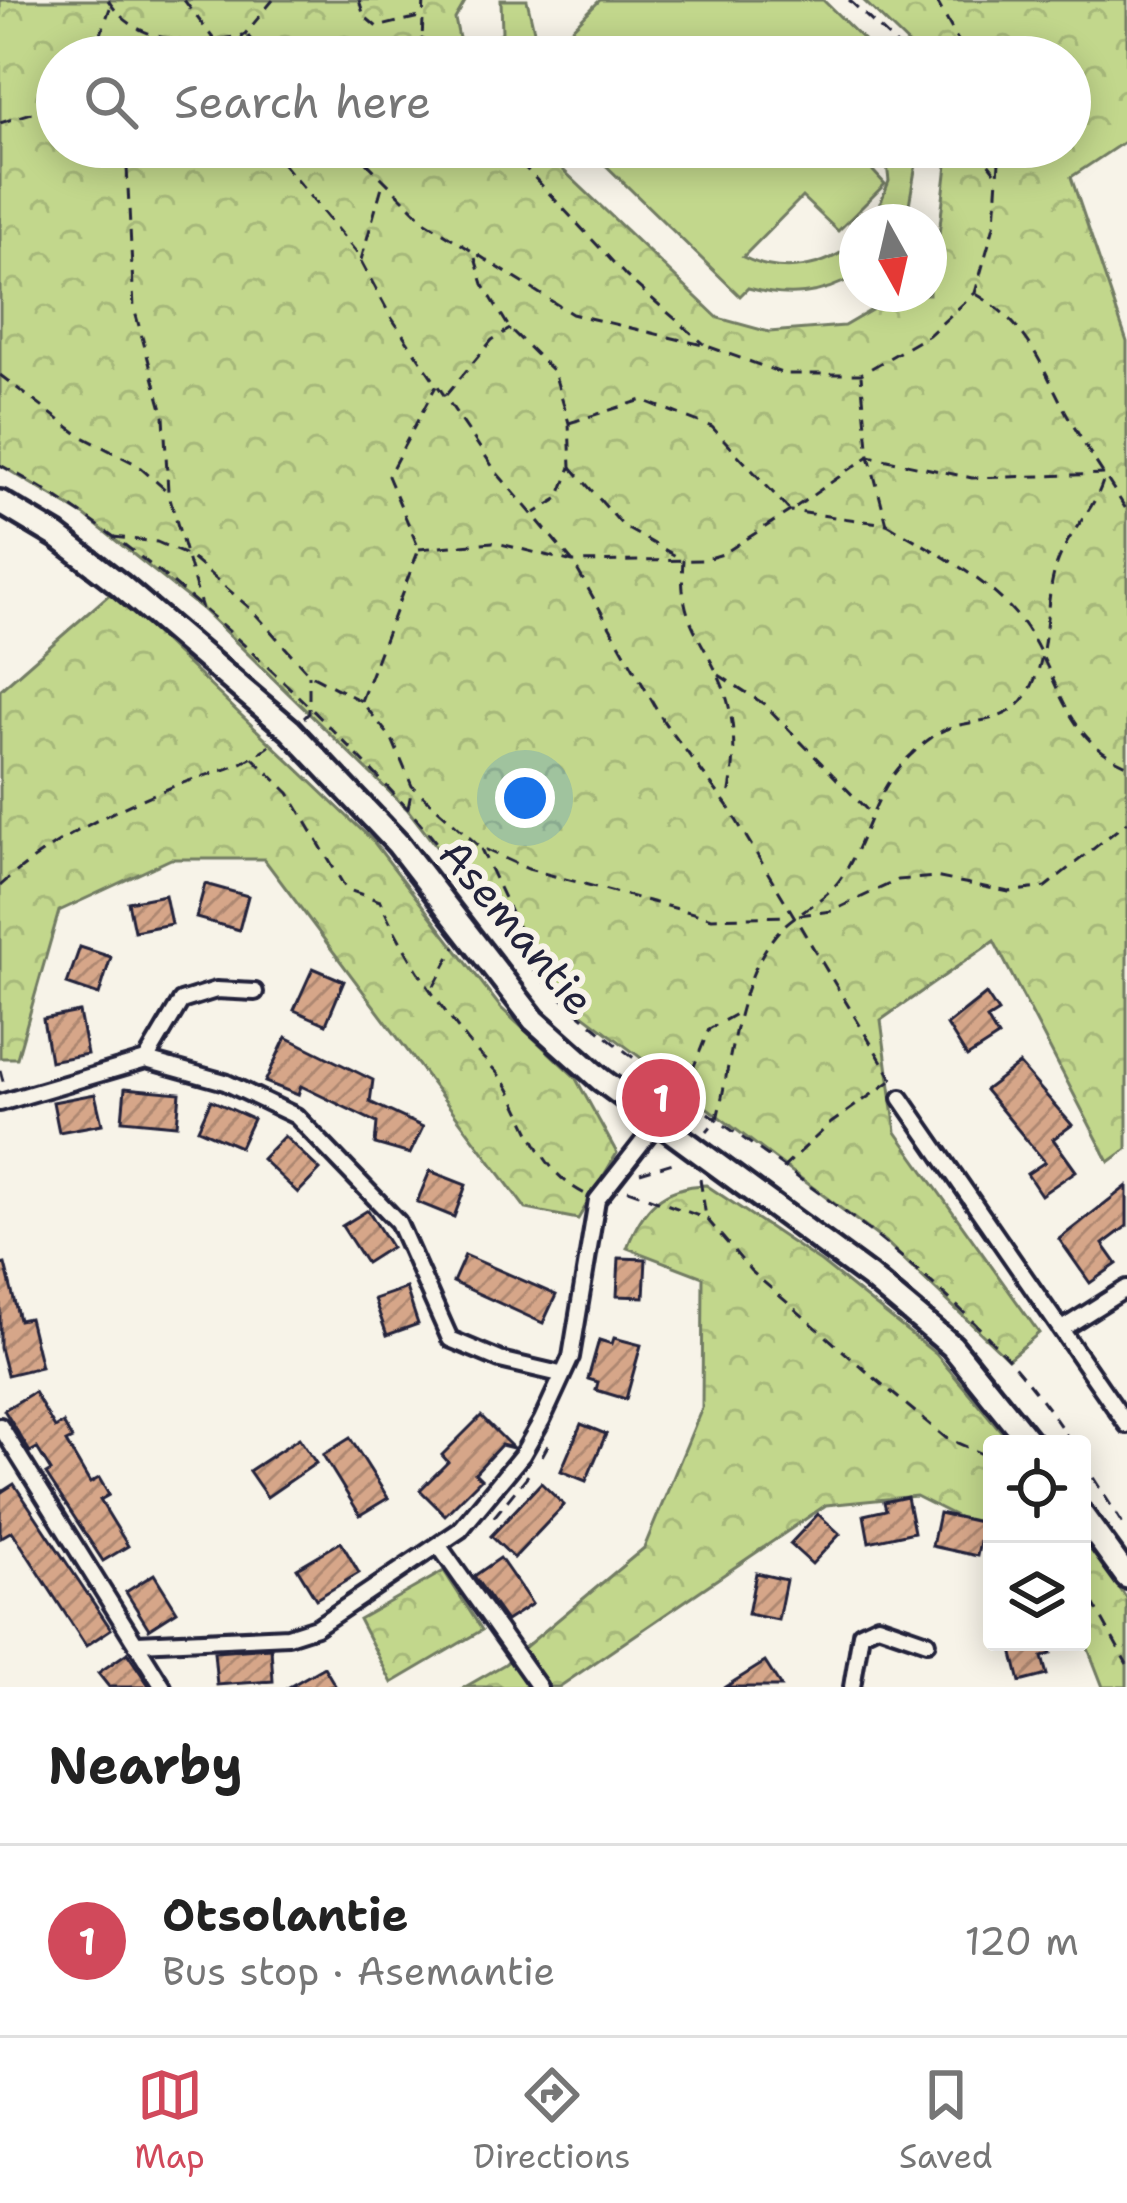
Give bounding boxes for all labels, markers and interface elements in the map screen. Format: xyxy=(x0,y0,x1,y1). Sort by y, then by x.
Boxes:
search box xyxy=(36,36,1091,168)
icon: search xyxy=(78,69,144,135)
text: Search here xyxy=(174,72,431,132)
north arrow xyxy=(839,204,947,312)
your location xyxy=(495,768,555,828)
street label: Asemantie xyxy=(427,827,607,1027)
pin: 1 xyxy=(622,1053,700,1143)
map controls xyxy=(983,1435,1091,1651)
button: locate xyxy=(983,1435,1091,1543)
button: layers xyxy=(983,1543,1091,1651)
text: Nearby xyxy=(48,1731,243,1799)
text: Otsolantie xyxy=(162,1885,409,1945)
text: 1 xyxy=(78,1915,96,1967)
text: 120 m xyxy=(964,1915,1079,1967)
text: Bus stop · Asemantie xyxy=(162,1945,555,1997)
tab: Map xyxy=(134,2062,205,2179)
tab: Directions xyxy=(473,2062,631,2179)
tab: Saved xyxy=(899,2062,993,2179)

